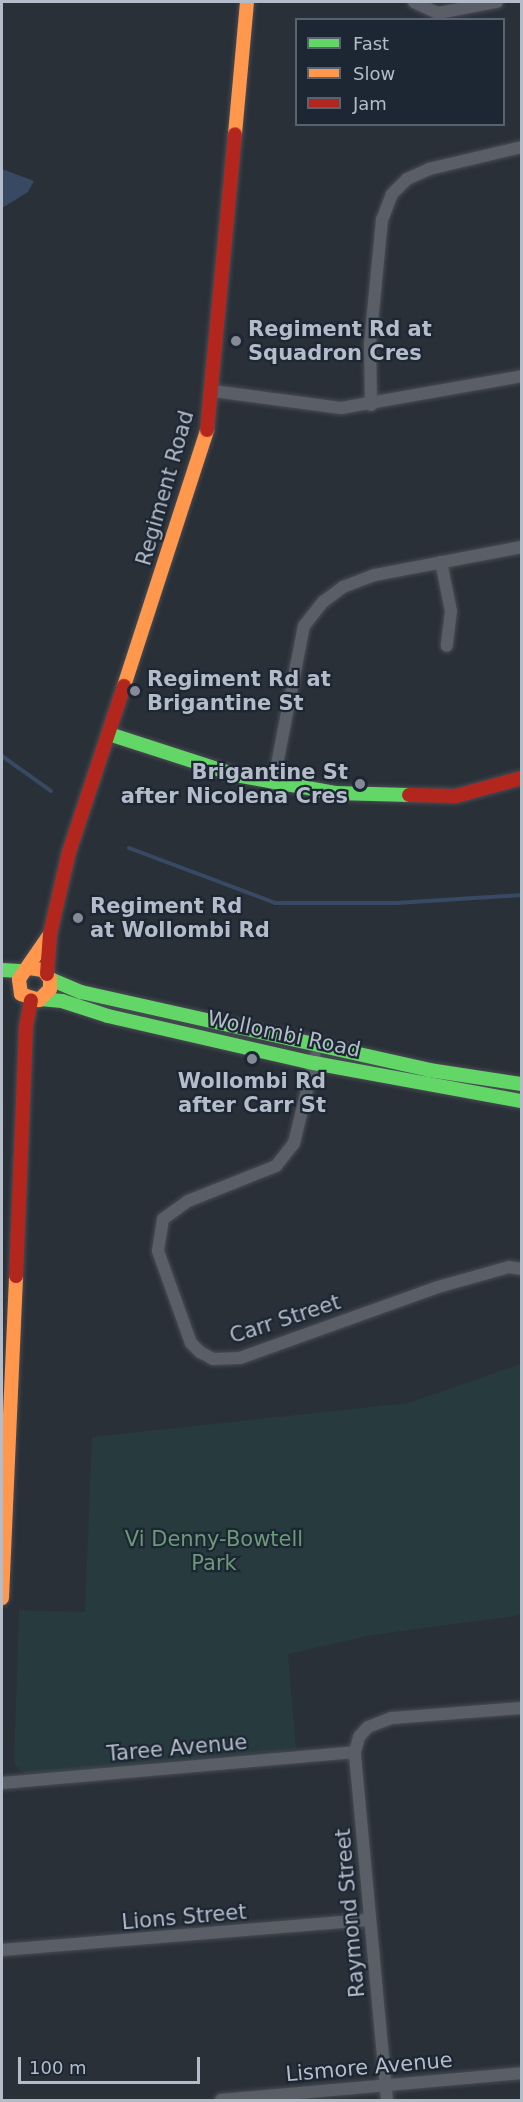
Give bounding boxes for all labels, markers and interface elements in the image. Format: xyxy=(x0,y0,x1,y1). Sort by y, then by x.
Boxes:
legend xyxy=(295,18,505,126)
text: Fast xyxy=(353,33,389,54)
text: Slow xyxy=(353,63,395,84)
text: Jam xyxy=(353,93,387,114)
place label: Regiment Rd at Squadron Cres xyxy=(248,316,432,366)
marker: Regiment Rd at Squadron Cres xyxy=(229,334,243,348)
street label: Regiment Road xyxy=(131,408,199,568)
place label: Regiment Rd at Brigantine St xyxy=(147,666,331,716)
marker: Regiment Rd at Brigantine St xyxy=(128,684,142,698)
place label: Brigantine St after Nicolena Cres xyxy=(121,759,348,809)
marker: Brigantine St after Nicolena Cres xyxy=(353,777,367,791)
place label: Regiment Rd at Wollombi Rd xyxy=(90,893,270,943)
marker: Regiment Rd at Wollombi Rd xyxy=(71,911,85,925)
street label: Wollombi Road xyxy=(205,1005,363,1063)
marker: Wollombi Rd after Carr St xyxy=(245,1052,259,1066)
place label: Wollombi Rd after Carr St xyxy=(178,1068,326,1118)
street label: Carr Street xyxy=(226,1289,344,1349)
park label: Vi Denny-Bowtell Park xyxy=(125,1526,303,1576)
street label: Taree Avenue xyxy=(106,1729,248,1767)
street label: Raymond Street xyxy=(330,1827,370,1999)
street label: Lions Street xyxy=(121,1899,247,1935)
scale bar xyxy=(21,2045,202,2083)
street label: Lismore Avenue xyxy=(284,2047,454,2087)
text: 100 m xyxy=(29,2057,87,2078)

